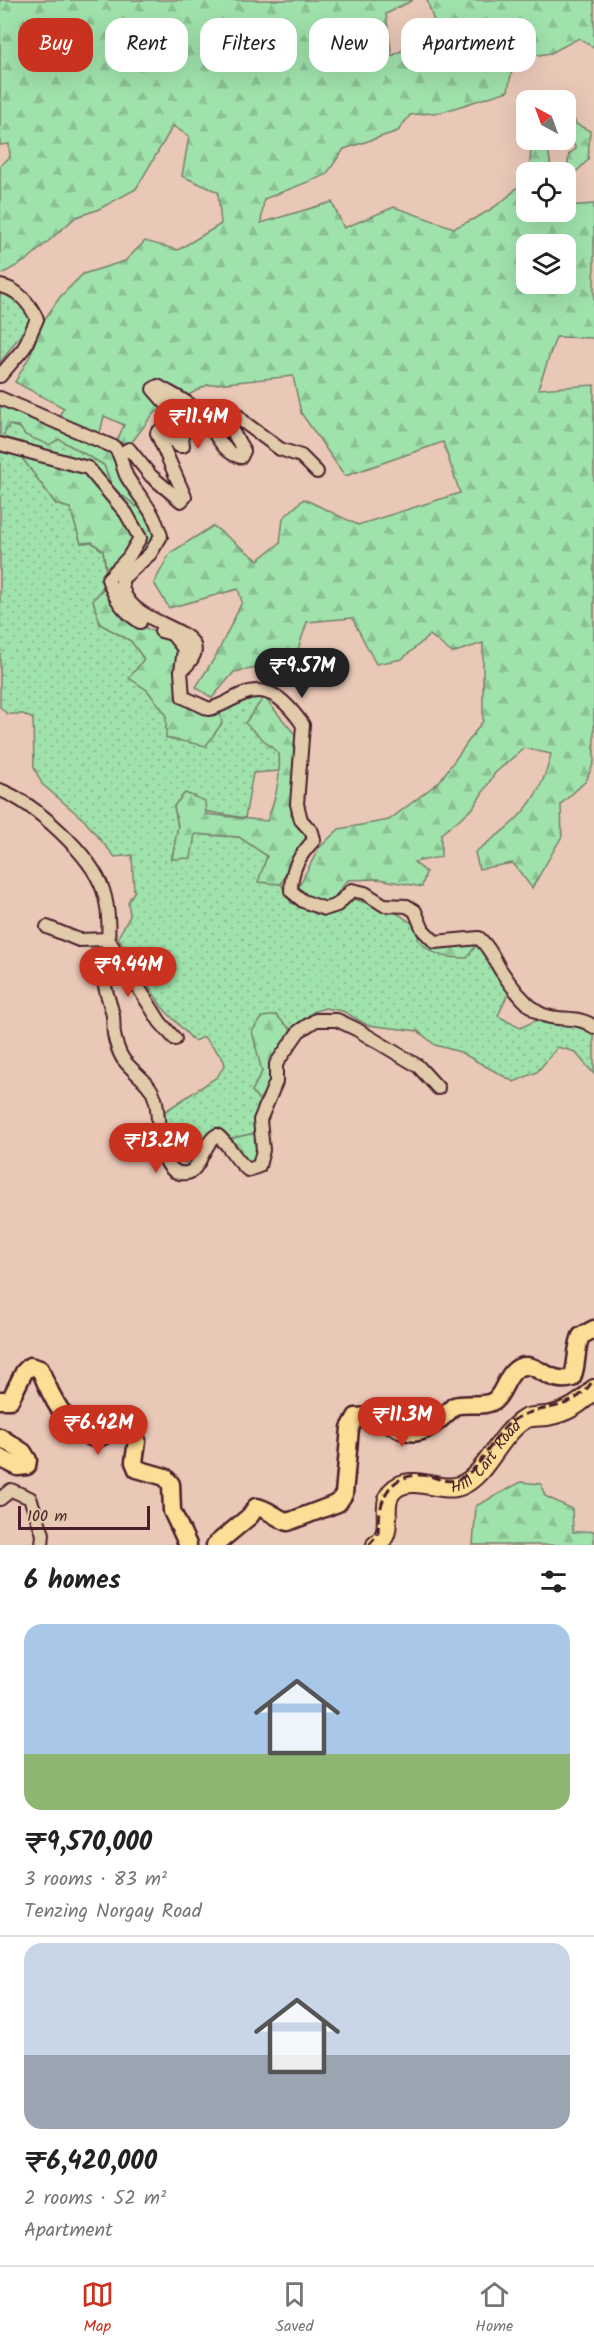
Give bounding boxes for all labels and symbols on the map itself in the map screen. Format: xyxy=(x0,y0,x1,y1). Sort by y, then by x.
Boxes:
north arrow xyxy=(516,90,576,150)
pin: ₹11.4M xyxy=(149,399,247,450)
pin: ₹9.57M xyxy=(253,648,351,699)
pin: ₹9.44M xyxy=(79,947,177,998)
pin: ₹13.2M xyxy=(107,1123,205,1174)
pin: ₹11.3M xyxy=(353,1397,451,1448)
pin: ₹6.42M xyxy=(49,1405,147,1456)
street label: Hill Cart Road xyxy=(448,1413,528,1500)
scale bar xyxy=(18,1503,150,1530)

